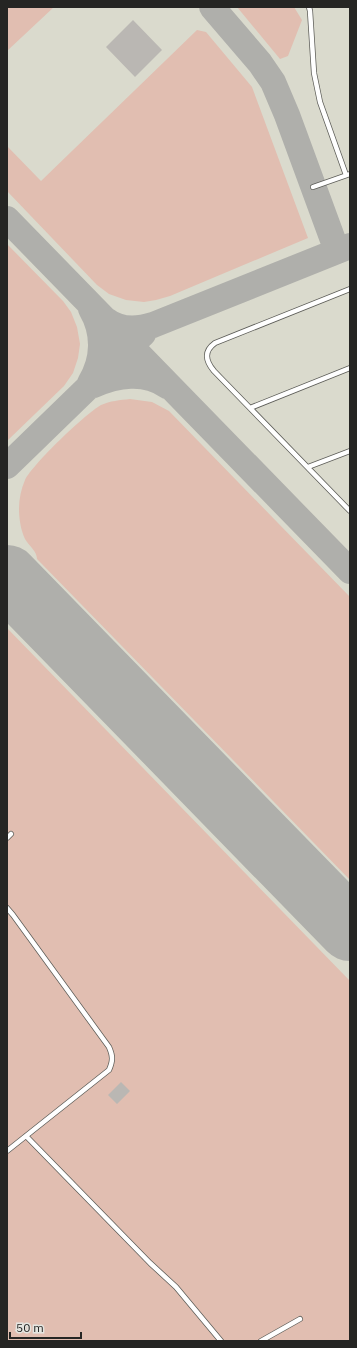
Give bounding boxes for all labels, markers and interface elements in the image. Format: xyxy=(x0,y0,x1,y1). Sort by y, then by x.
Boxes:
scale bar xyxy=(10,1314,81,1340)
text: 50 m xyxy=(16,1320,44,1335)

